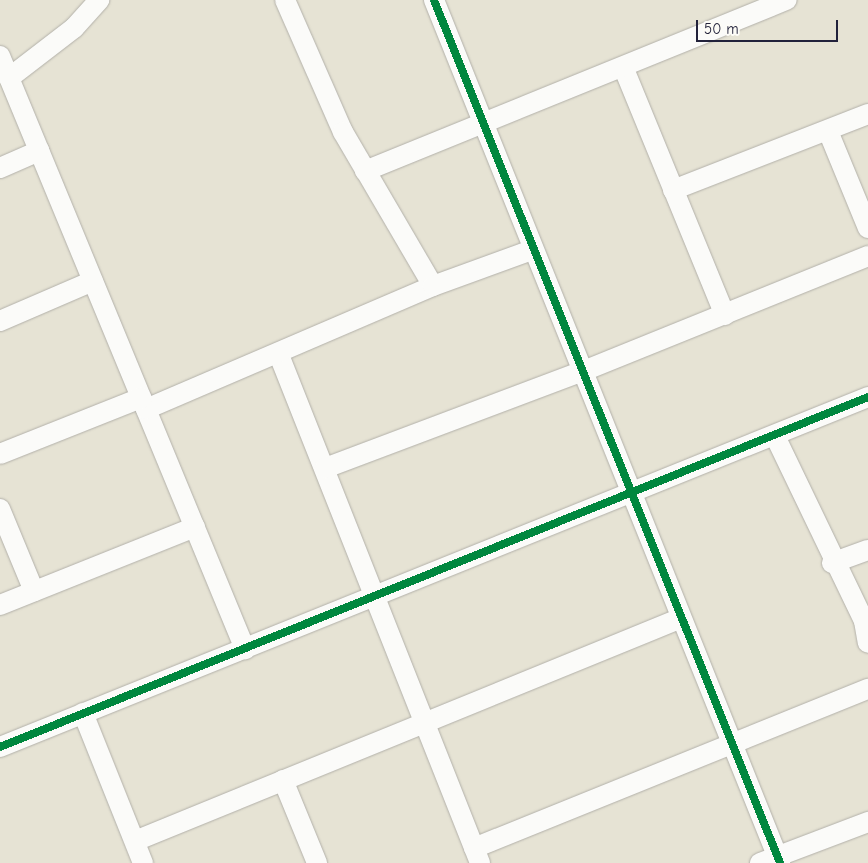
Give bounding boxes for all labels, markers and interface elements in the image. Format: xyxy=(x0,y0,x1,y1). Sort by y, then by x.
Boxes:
scale bar xyxy=(698,10,840,42)
text: 50 m xyxy=(704,20,739,38)

